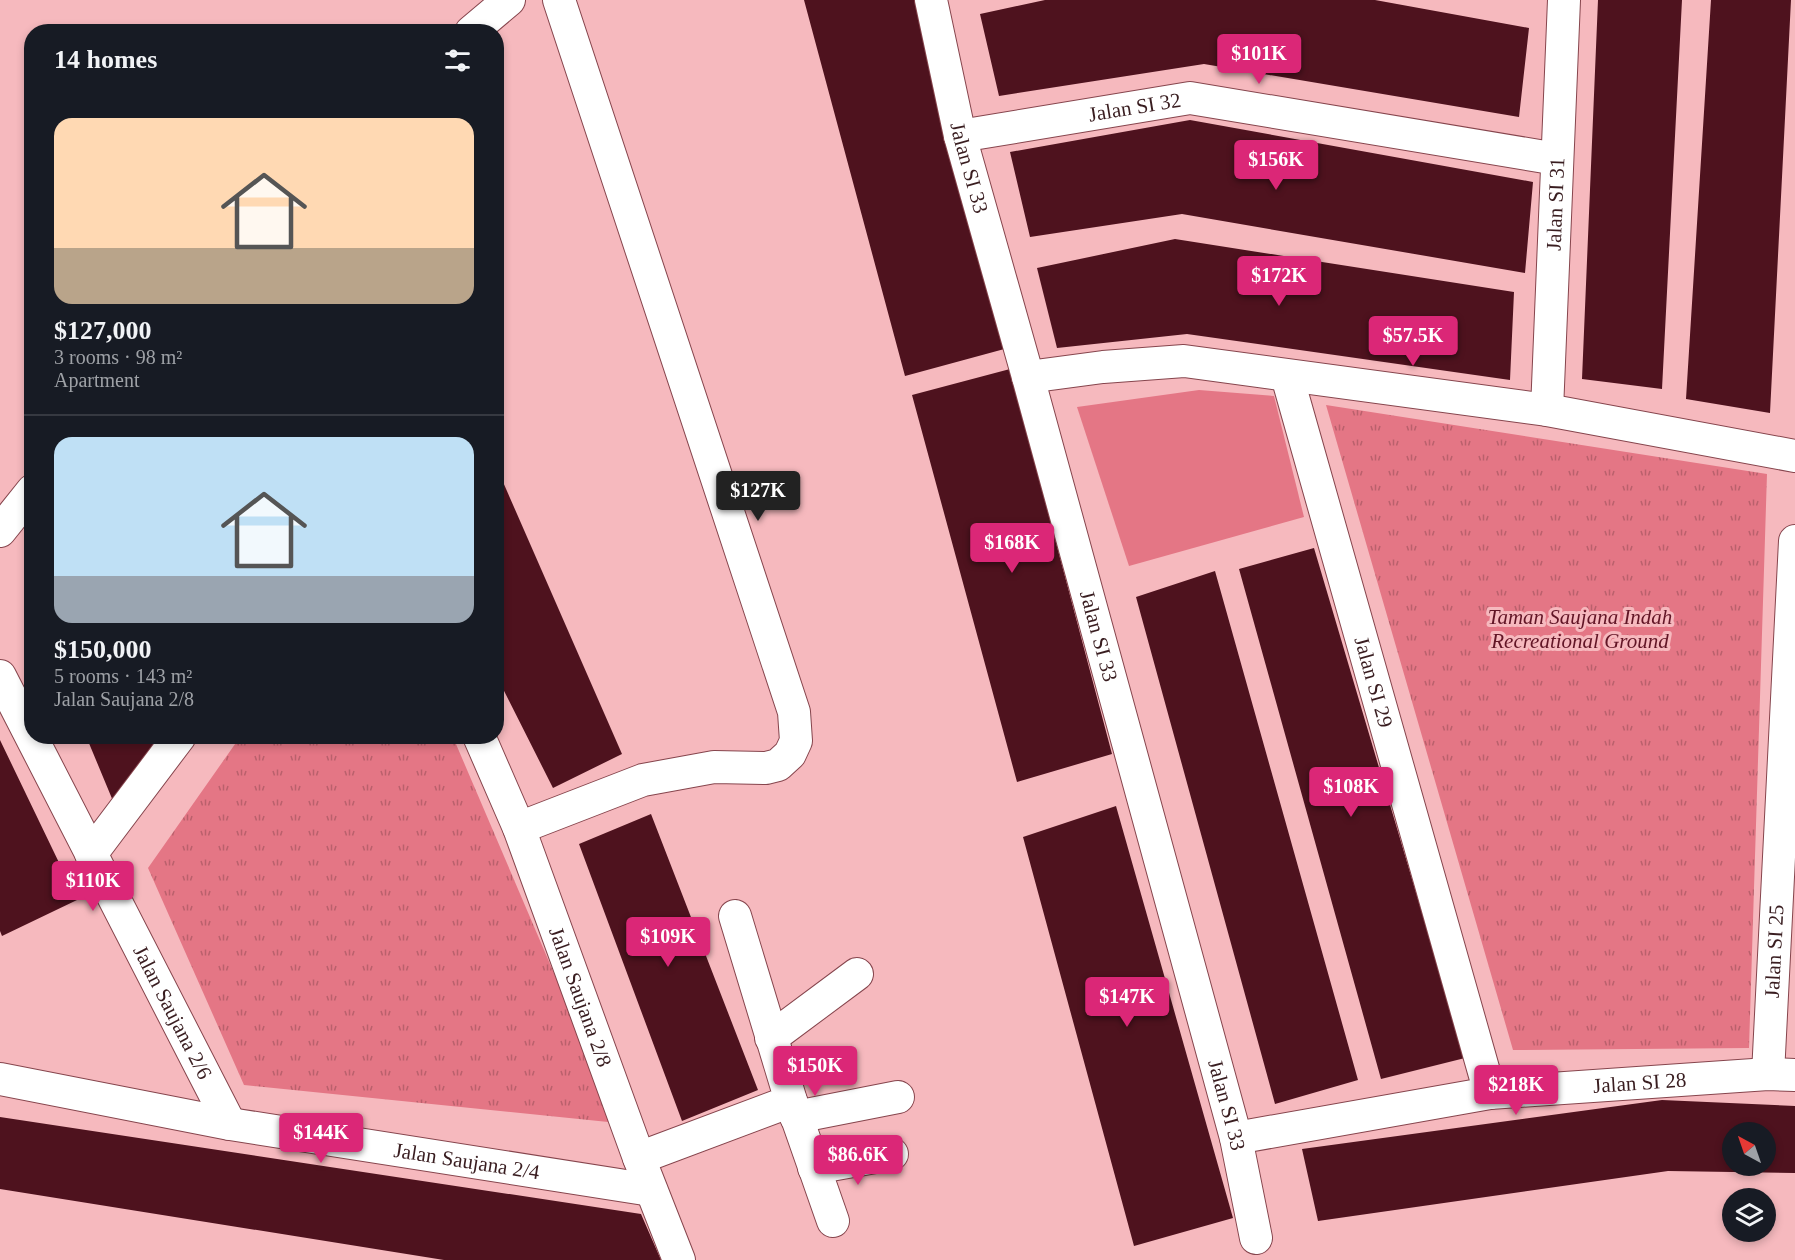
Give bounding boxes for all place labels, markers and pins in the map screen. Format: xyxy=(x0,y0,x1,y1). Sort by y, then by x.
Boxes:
pin: $101K xyxy=(1217,34,1301,85)
pin: $156K xyxy=(1234,140,1318,191)
pin: $172K xyxy=(1237,256,1321,307)
pin: $57.5K xyxy=(1364,316,1462,367)
pin: $127K xyxy=(716,471,800,522)
pin: $168K xyxy=(970,523,1054,574)
pin: $108K xyxy=(1309,767,1393,818)
pin: $110K xyxy=(51,861,135,912)
pin: $109K xyxy=(626,917,710,968)
pin: $147K xyxy=(1085,977,1169,1028)
pin: $150K xyxy=(773,1046,857,1097)
pin: $218K xyxy=(1474,1065,1558,1116)
pin: $144K xyxy=(279,1113,363,1164)
pin: $86.6K xyxy=(809,1135,907,1186)

